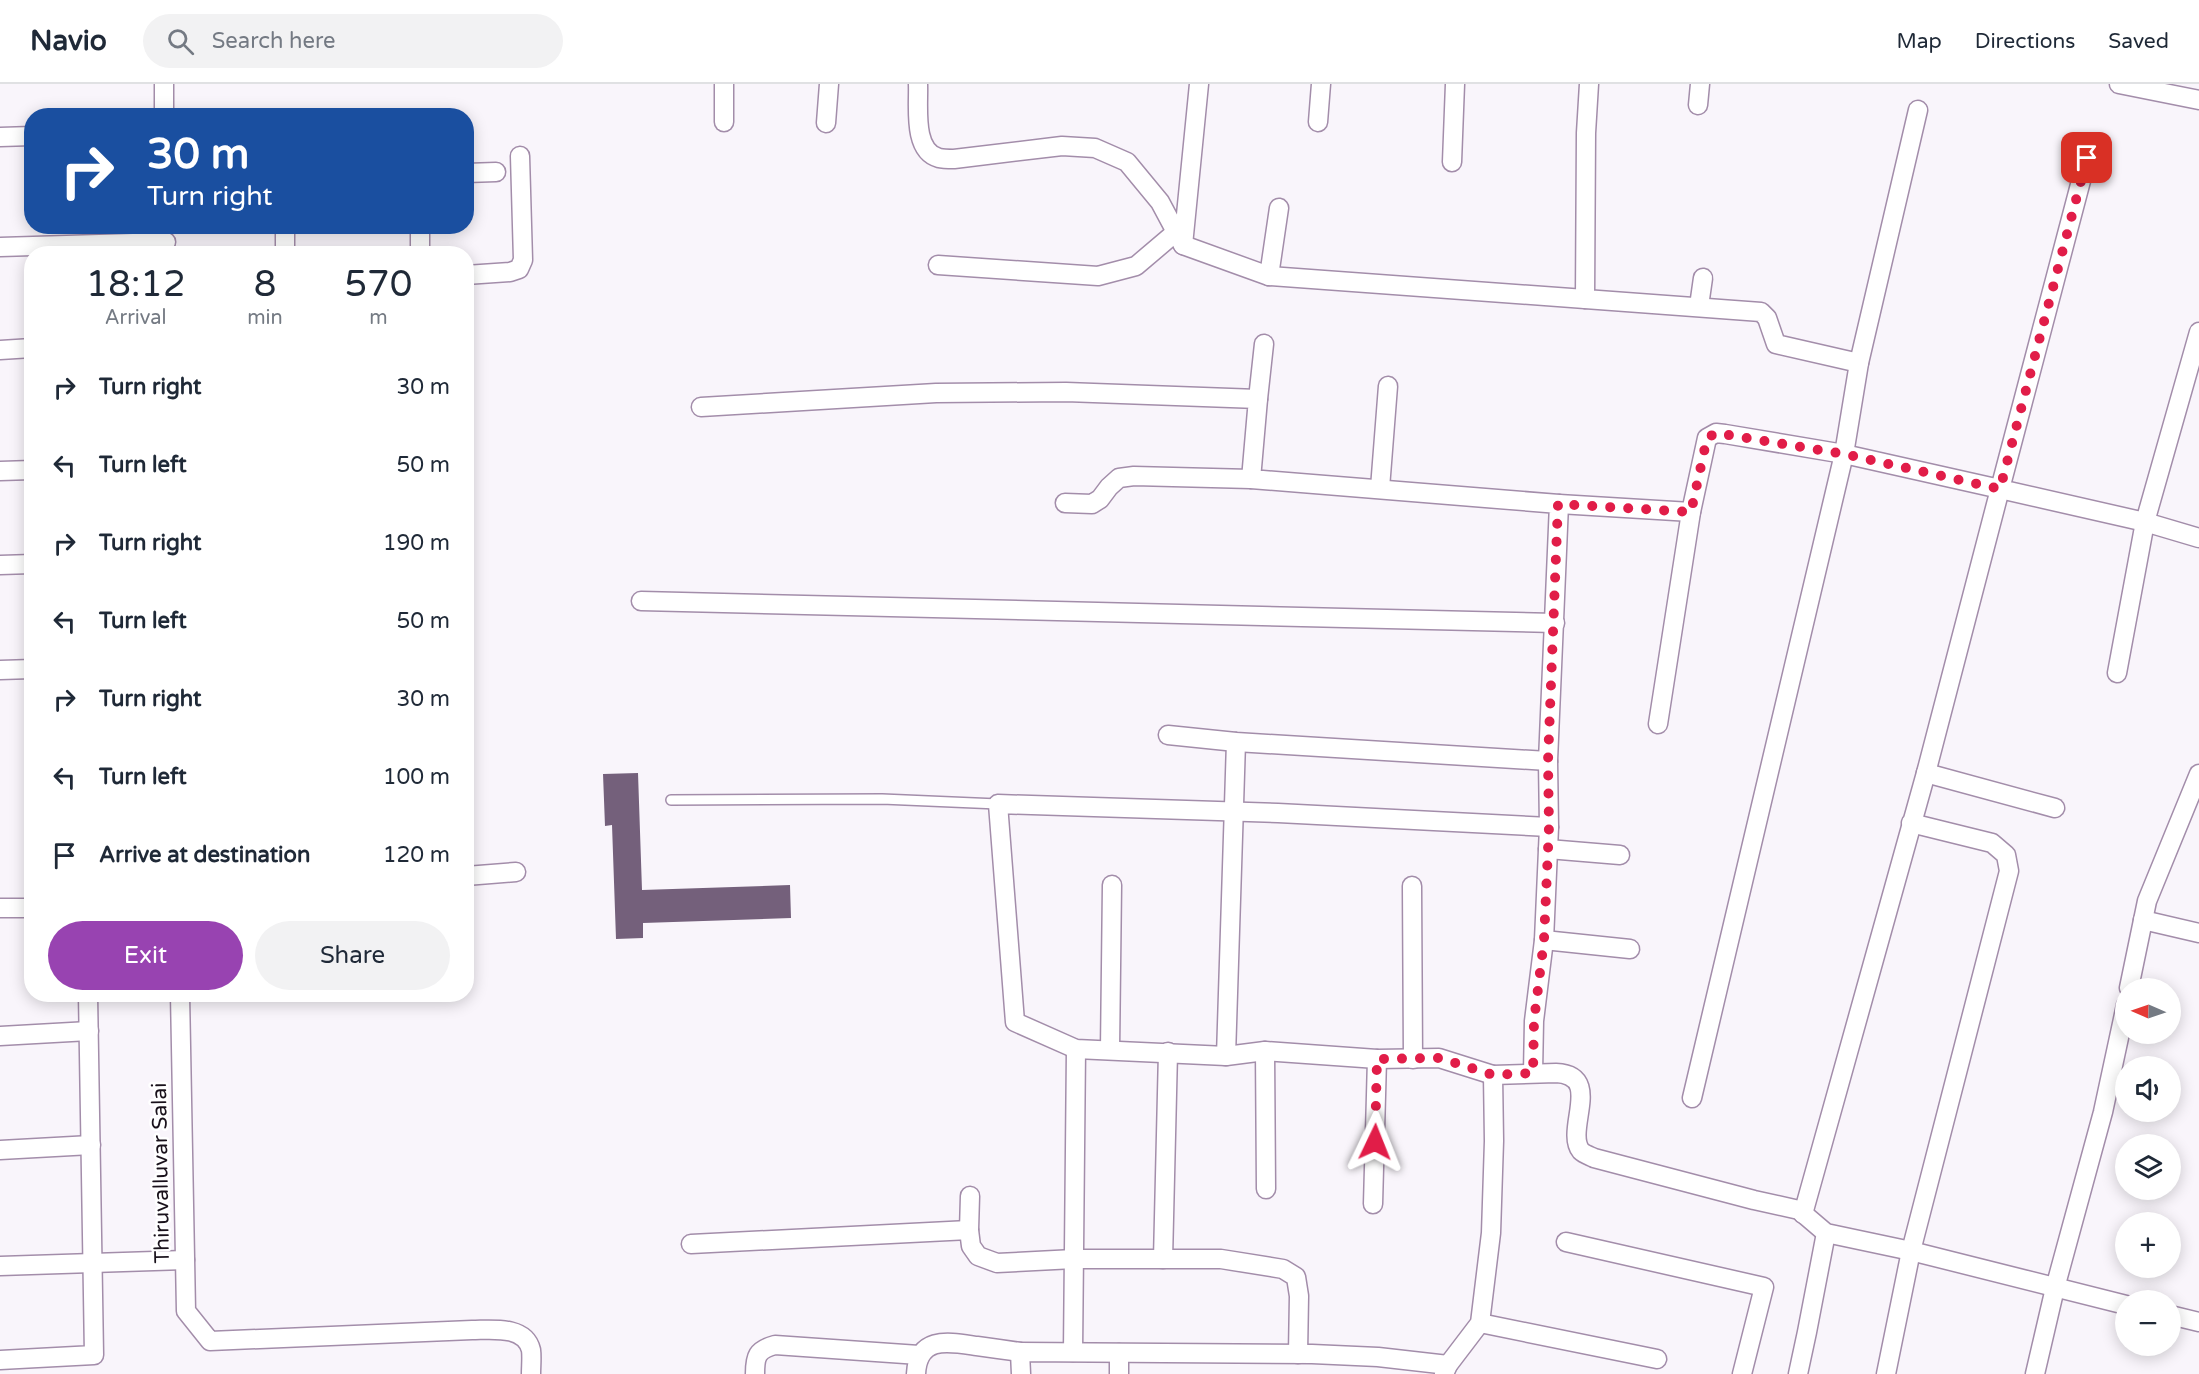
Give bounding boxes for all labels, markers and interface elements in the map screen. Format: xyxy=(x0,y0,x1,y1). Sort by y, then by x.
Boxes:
search box xyxy=(143,14,563,68)
text: Navio xyxy=(30,24,107,58)
icon: search xyxy=(164,25,197,58)
text: Search here xyxy=(212,28,336,54)
text: Map xyxy=(1896,29,1942,54)
text: Directions xyxy=(1975,29,2075,54)
text: Saved xyxy=(2108,29,2169,54)
text: 30 m xyxy=(147,129,249,180)
icon: right xyxy=(48,132,126,210)
pin xyxy=(2061,132,2112,183)
icon: arrive xyxy=(2070,141,2103,174)
text: Turn right xyxy=(147,180,273,213)
text: 18:12 xyxy=(86,263,186,306)
text: 8 xyxy=(254,263,276,306)
text: 570 xyxy=(344,263,412,306)
text: Arrival xyxy=(105,306,167,330)
text: min xyxy=(247,306,283,330)
text: m xyxy=(369,306,388,330)
icon: right xyxy=(48,371,81,404)
text: Turn right xyxy=(99,374,201,400)
text: 30 m xyxy=(396,374,450,400)
icon: left xyxy=(48,449,81,482)
text: Turn left xyxy=(99,452,187,478)
text: 50 m xyxy=(396,452,450,478)
icon: right xyxy=(48,527,81,560)
text: Turn right xyxy=(99,530,201,556)
text: 190 m xyxy=(383,530,450,556)
icon: left xyxy=(48,605,81,638)
text: Turn left xyxy=(99,608,187,634)
text: 50 m xyxy=(396,608,450,634)
icon: right xyxy=(48,683,81,716)
text: Turn right xyxy=(99,686,201,712)
text: 30 m xyxy=(396,686,450,712)
icon: left xyxy=(48,761,81,794)
text: Turn left xyxy=(99,764,187,790)
text: 100 m xyxy=(383,764,450,790)
icon: arrive xyxy=(48,839,81,872)
text: Arrive at destination xyxy=(99,842,310,868)
text: 120 m xyxy=(383,842,450,868)
button: Exit xyxy=(48,921,243,990)
button: Share xyxy=(255,921,450,990)
north arrow xyxy=(2115,978,2181,1044)
map controls xyxy=(2115,978,2181,1356)
button: sound xyxy=(2115,1056,2181,1122)
street label: Thiruvalluvar Salai xyxy=(147,1082,175,1264)
position arrow xyxy=(1343,1110,1407,1174)
button: layers xyxy=(2115,1134,2181,1200)
button: + xyxy=(2115,1212,2181,1278)
button: − xyxy=(2115,1290,2181,1356)

